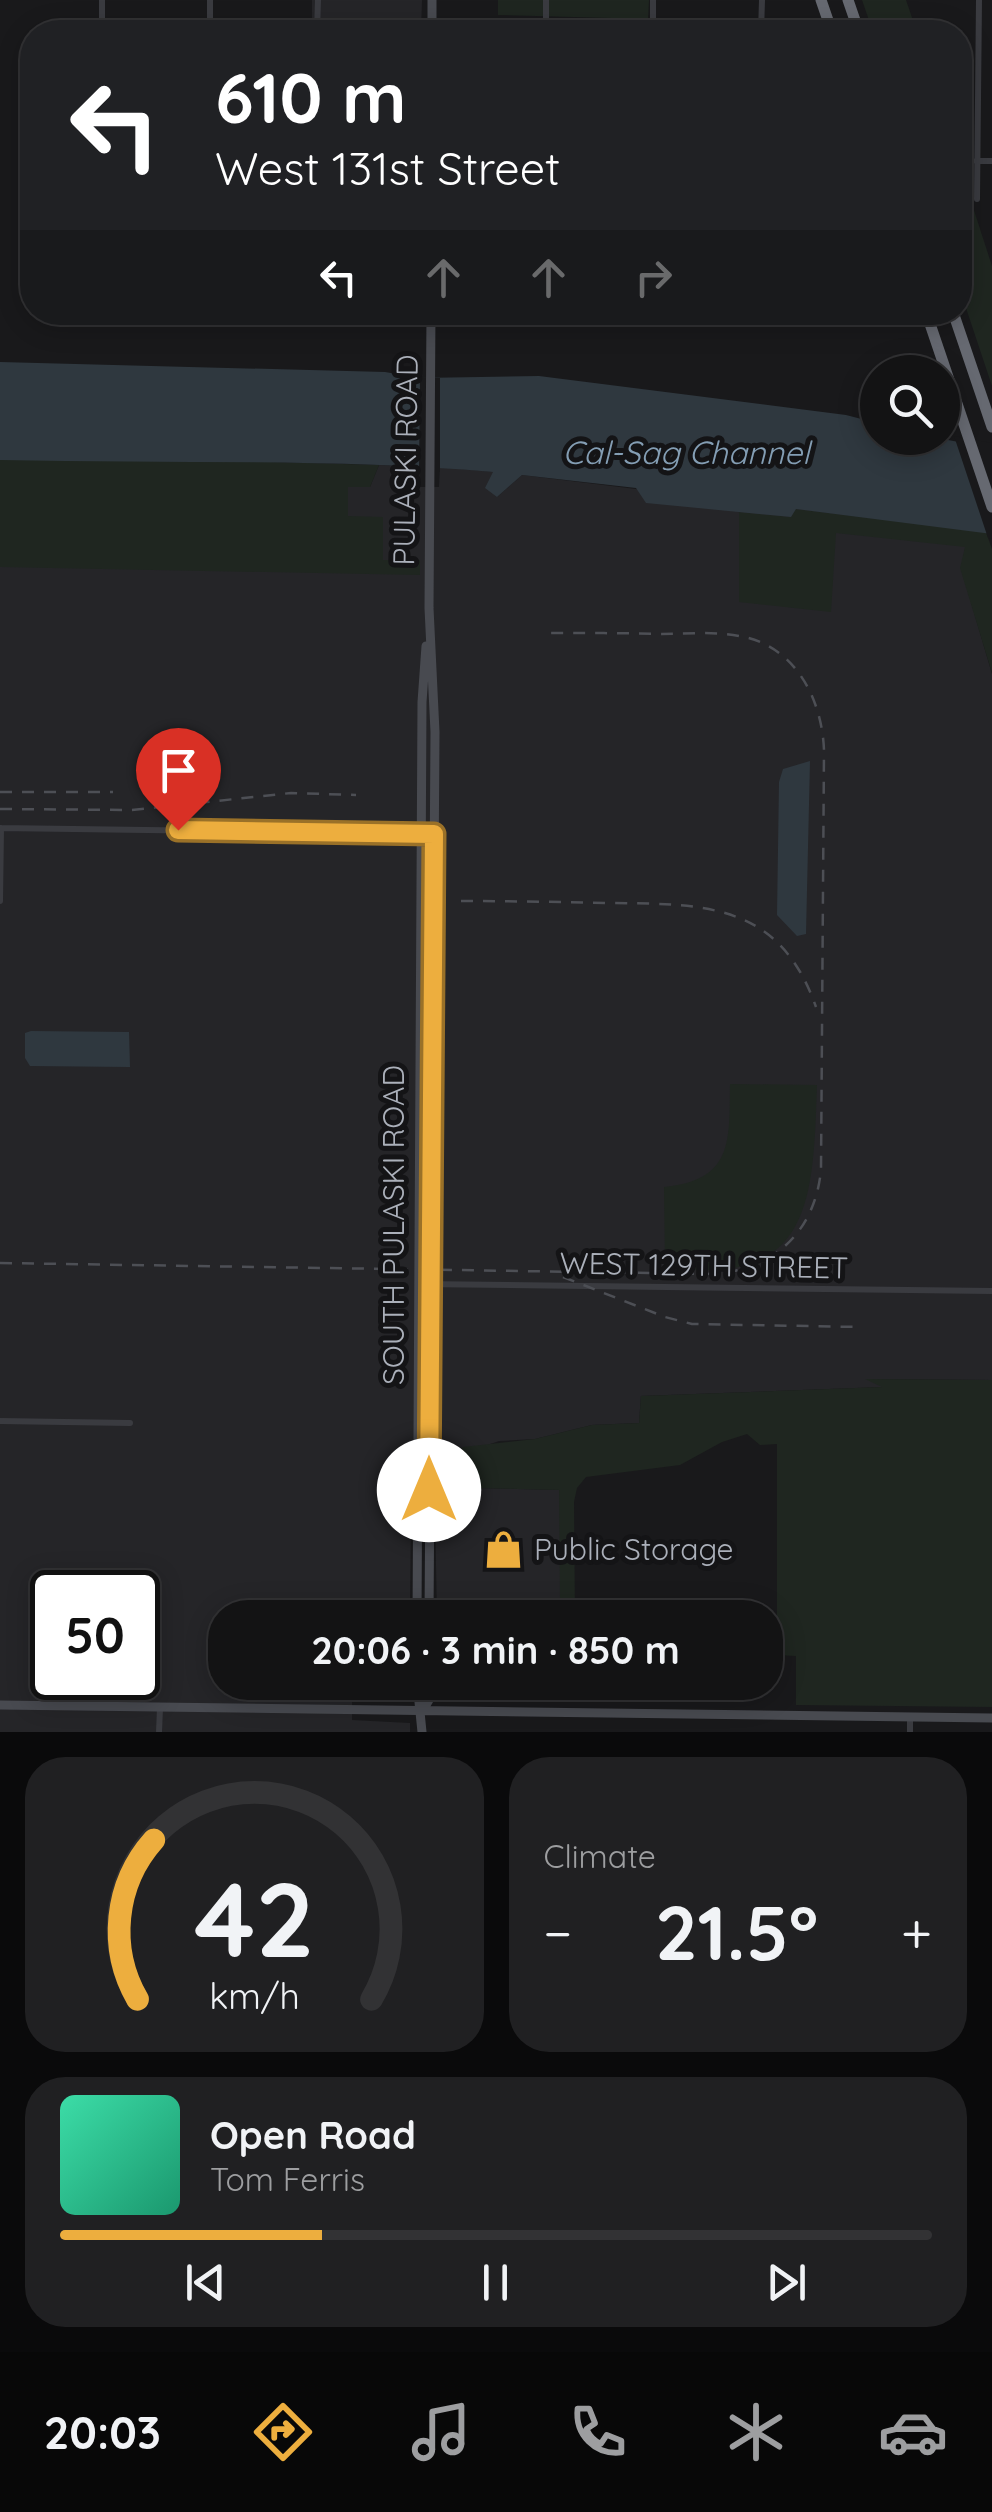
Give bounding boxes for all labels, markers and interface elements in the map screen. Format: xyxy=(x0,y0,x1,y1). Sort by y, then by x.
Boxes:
text: 610 m xyxy=(215,53,407,141)
icon: left xyxy=(50,60,180,190)
text: West 131st Street xyxy=(215,140,560,196)
icon: left xyxy=(311,250,366,305)
icon: ahead xyxy=(416,250,471,305)
icon: ahead xyxy=(521,250,576,305)
icon: right xyxy=(626,250,681,305)
street label: PULASKI ROAD xyxy=(384,354,426,566)
map controls xyxy=(860,355,960,455)
button: search xyxy=(860,355,960,455)
water label: Cal-Sag Channel xyxy=(562,432,813,472)
pin xyxy=(136,728,221,831)
icon: arrive xyxy=(151,743,206,798)
street label: SOUTH PULASKI ROAD xyxy=(374,1065,412,1385)
street label: WEST 129TH STREET xyxy=(559,1243,849,1287)
position arrow xyxy=(377,1438,481,1542)
shop icon: Public Storage xyxy=(483,1528,525,1570)
place label: Public Storage xyxy=(534,1530,733,1568)
speed limit sign: 50 xyxy=(30,1570,160,1700)
text: 20:06 · 3 min · 850 m xyxy=(311,1626,680,1674)
text: Climate xyxy=(544,1836,656,1876)
text: 42 xyxy=(194,1853,314,1983)
text: 21.5° xyxy=(655,1885,818,1979)
text: − xyxy=(544,1898,572,1967)
text: + xyxy=(901,1898,932,1967)
text: km/h xyxy=(209,1973,300,2018)
text: Open Road xyxy=(210,2111,416,2159)
text: Tom Ferris xyxy=(210,2159,365,2199)
icon: previous xyxy=(178,2255,233,2310)
icon: pause xyxy=(468,2255,523,2310)
icon: next xyxy=(759,2255,814,2310)
icon: directions xyxy=(248,2397,318,2467)
icon: music xyxy=(406,2397,476,2467)
icon: phone xyxy=(563,2397,633,2467)
icon: climate xyxy=(721,2397,791,2467)
icon: car xyxy=(878,2397,948,2467)
text: 20:03 xyxy=(44,2404,161,2460)

